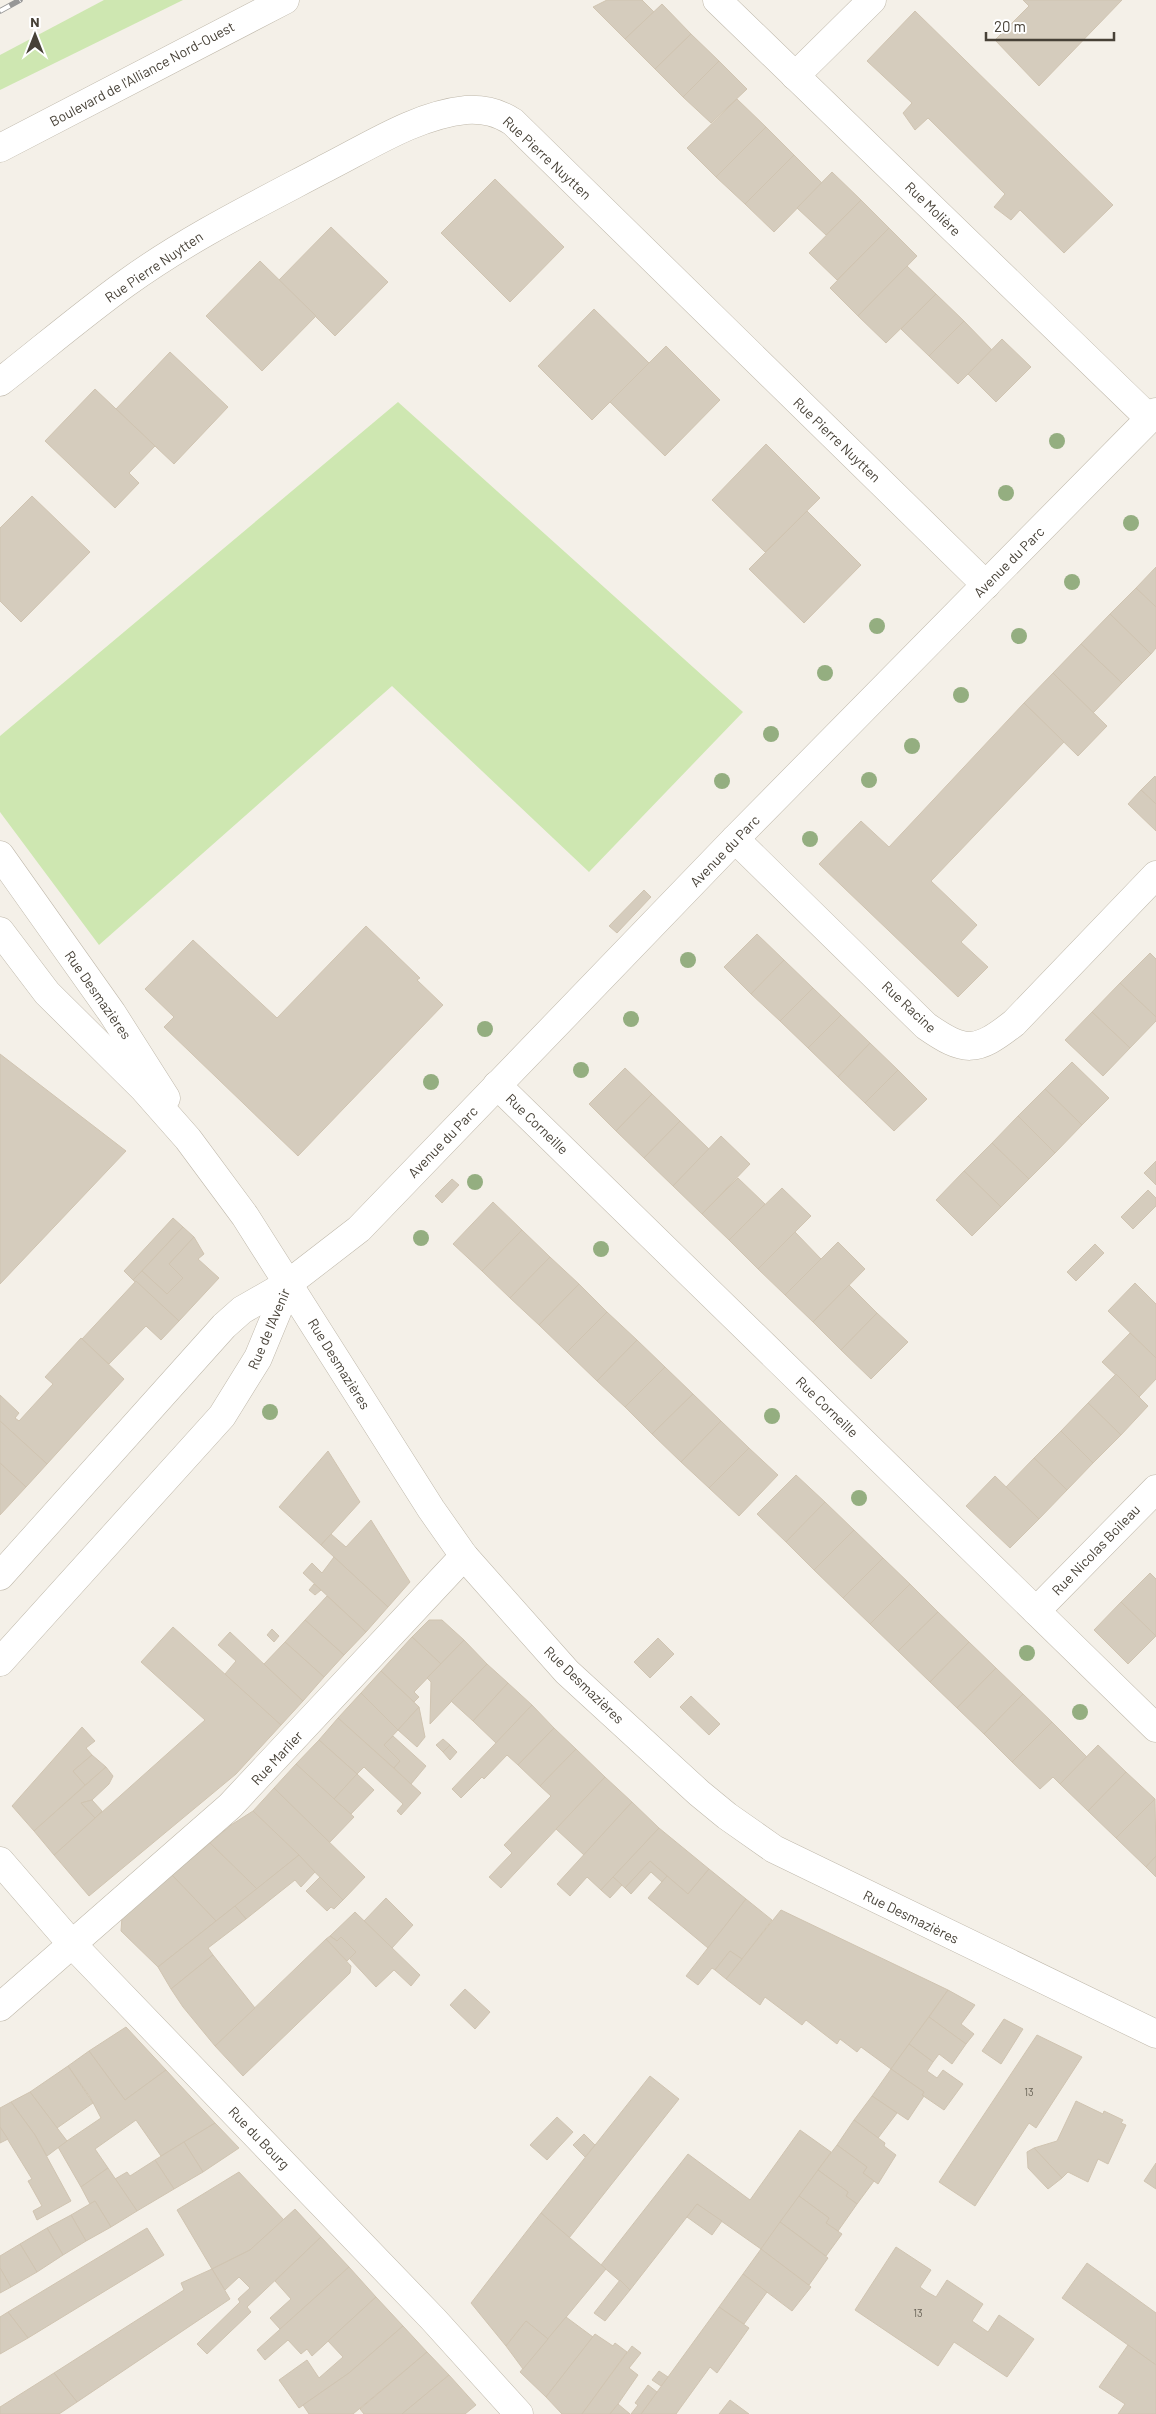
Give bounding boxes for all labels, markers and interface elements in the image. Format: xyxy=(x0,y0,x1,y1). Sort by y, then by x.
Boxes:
north arrow xyxy=(10,10,60,60)
scale bar xyxy=(986,10,1114,42)
text: N xyxy=(30,13,40,30)
street label: Boulevard de l'Alliance Nord-Ouest xyxy=(46,17,237,130)
text: 20 m xyxy=(994,17,1026,35)
street label: Rue Pierre Nuytten xyxy=(500,112,595,203)
street label: Rue Molière xyxy=(902,178,965,239)
street label: Rue Pierre Nuytten xyxy=(102,228,206,306)
street label: Rue Pierre Nuytten xyxy=(790,394,884,486)
street label: Avenue du Parc xyxy=(970,523,1048,601)
street label: Avenue du Parc xyxy=(686,811,763,890)
street label: Rue Desmazières xyxy=(62,947,135,1042)
street label: Rue Racine xyxy=(879,977,940,1036)
street label: Rue Corneille xyxy=(503,1090,572,1158)
street label: Avenue du Parc xyxy=(404,1102,481,1181)
street label: Rue de l'Avenir xyxy=(244,1286,293,1372)
street label: Rue Desmazières xyxy=(305,1315,374,1413)
street label: Rue Corneille xyxy=(793,1373,862,1441)
street label: Rue Nicolas Boileau xyxy=(1048,1501,1143,1599)
street label: Rue Desmazières xyxy=(541,1642,628,1727)
street label: Rue Marlier xyxy=(247,1727,306,1788)
street label: Rue Desmazières xyxy=(861,1886,962,1947)
house number: 13 xyxy=(1024,2085,1034,2098)
street label: Rue du Bourg xyxy=(225,2103,293,2173)
house number: 13 xyxy=(913,2306,923,2319)

